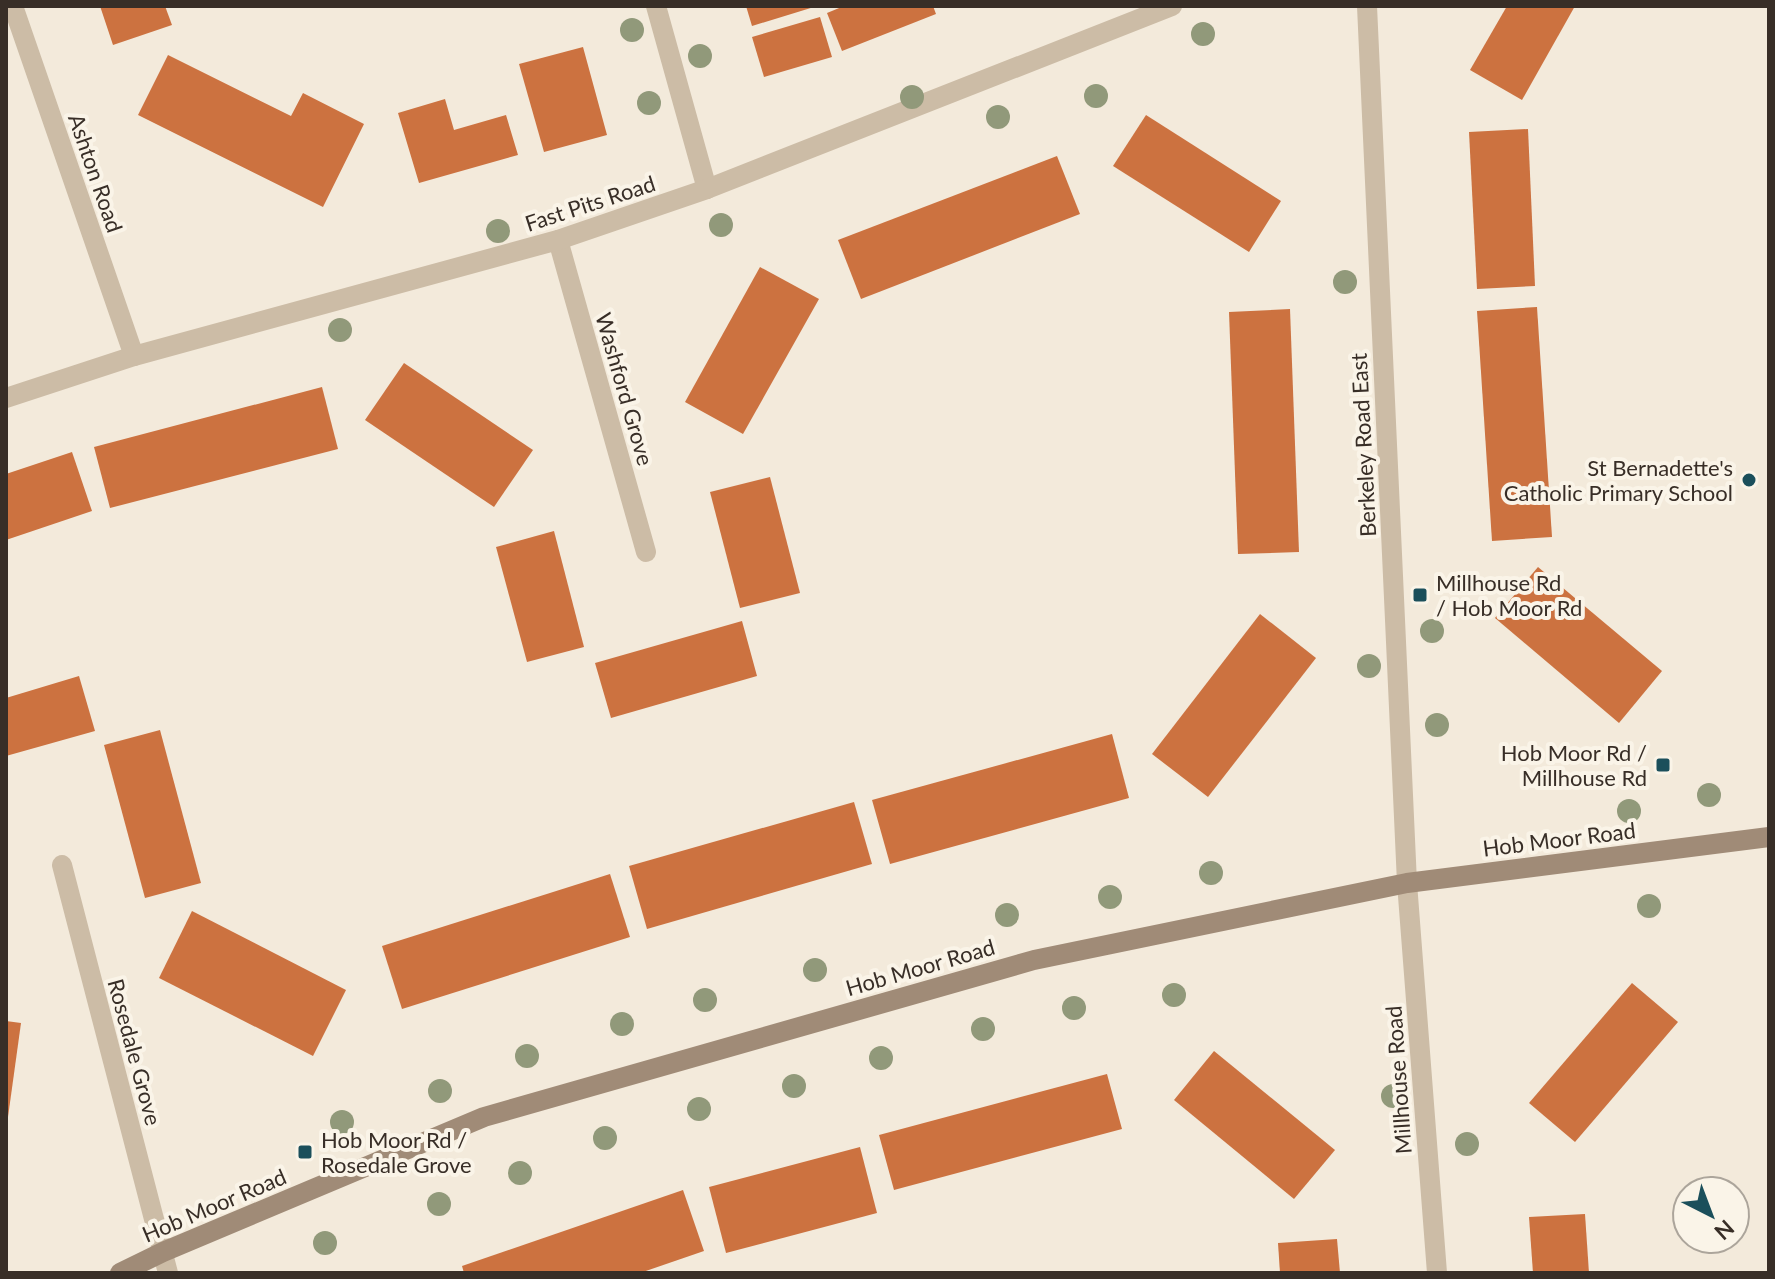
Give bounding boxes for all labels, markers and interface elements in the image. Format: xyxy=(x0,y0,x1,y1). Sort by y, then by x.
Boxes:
street label: Ashton Road xyxy=(63,110,129,236)
street label: Fast Pits Road xyxy=(522,169,658,237)
street label: Washford Grove xyxy=(590,309,660,469)
street label: Berkeley Road East xyxy=(1345,352,1381,538)
place label: St Bernadette's Catholic Primary School xyxy=(1504,454,1733,506)
marker: St Bernadette's Catholic Primary School xyxy=(1740,471,1758,489)
place label: Millhouse Rd / Hob Moor Rd xyxy=(1436,569,1582,621)
marker: Millhouse Rd / Hob Moor Rd xyxy=(1411,586,1429,604)
place label: Hob Moor Rd / Millhouse Rd xyxy=(1501,739,1647,791)
marker: Hob Moor Rd / Millhouse Rd xyxy=(1654,756,1672,774)
street label: Hob Moor Road xyxy=(1481,816,1637,862)
street label: Hob Moor Road xyxy=(842,933,998,1001)
street label: Rosedale Grove xyxy=(102,976,168,1128)
street label: Millhouse Road xyxy=(1379,1005,1417,1155)
place label: Hob Moor Rd / Rosedale Grove xyxy=(321,1126,472,1178)
marker: Hob Moor Rd / Rosedale Grove xyxy=(296,1143,314,1161)
street label: Hob Moor Road xyxy=(138,1163,290,1247)
north arrow xyxy=(1671,1175,1751,1255)
text: N xyxy=(1709,1215,1740,1246)

